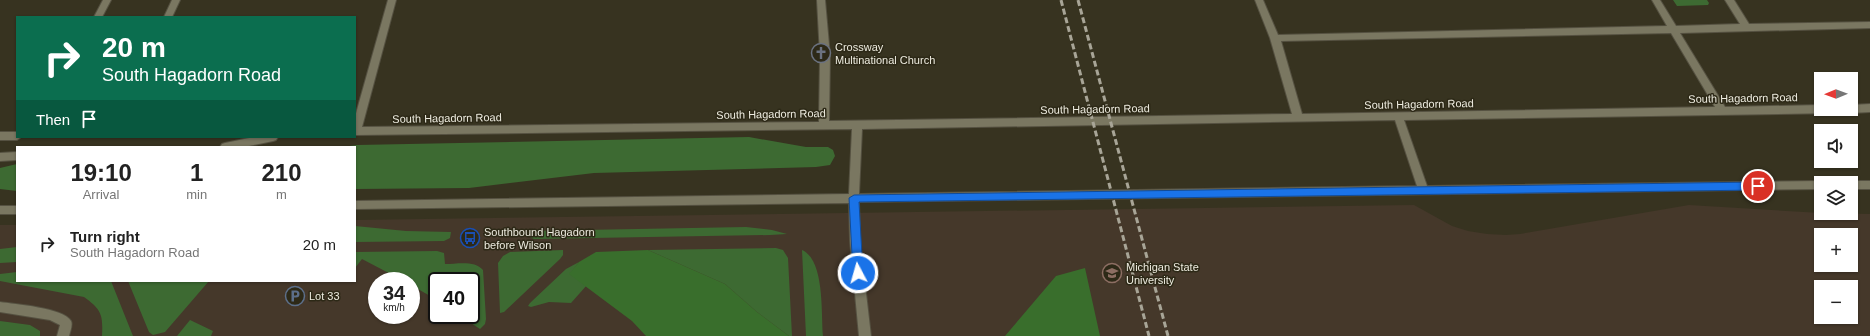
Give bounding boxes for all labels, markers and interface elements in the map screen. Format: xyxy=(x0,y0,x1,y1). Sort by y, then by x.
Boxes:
icon: right xyxy=(36,32,88,84)
text: 20 m xyxy=(102,32,166,63)
place label: Crossway Multinational Church xyxy=(835,41,935,66)
church icon: Crossway Multinational Church xyxy=(810,42,832,64)
text: South Hagadorn Road xyxy=(102,65,281,85)
north arrow xyxy=(1814,72,1858,116)
map controls xyxy=(1814,72,1858,324)
street label: South Hagadorn Road xyxy=(1688,91,1798,105)
street label: South Hagadorn Road xyxy=(1364,97,1474,111)
street label: South Hagadorn Road xyxy=(1040,102,1150,116)
street label: South Hagadorn Road xyxy=(716,107,826,121)
icon: arrive xyxy=(78,108,100,130)
text: Then xyxy=(36,111,70,128)
street label: South Hagadorn Road xyxy=(392,111,502,125)
button: sound xyxy=(1814,124,1858,168)
text: 19:10 xyxy=(70,159,132,186)
text: 1 xyxy=(190,159,203,186)
text: 210 xyxy=(262,159,302,186)
pin xyxy=(1741,169,1775,203)
icon: arrive xyxy=(1747,175,1769,197)
button: layers xyxy=(1814,176,1858,220)
text: Arrival xyxy=(83,187,120,202)
text: min xyxy=(186,187,207,202)
text: m xyxy=(276,187,287,202)
place label: Southbound Hagadorn before Wilson xyxy=(484,226,595,251)
bus stop icon: Southbound Hagadorn before Wilson xyxy=(459,227,481,249)
text: Turn right xyxy=(70,228,140,245)
button: + xyxy=(1814,228,1858,272)
icon: right xyxy=(36,233,58,255)
text: 20 m xyxy=(303,236,336,253)
text: South Hagadorn Road xyxy=(70,245,199,260)
position arrow xyxy=(837,252,879,294)
place label: Michigan State University xyxy=(1126,261,1199,286)
school or university icon: Michigan State University xyxy=(1101,262,1123,284)
speed limit sign: 40 xyxy=(428,272,480,324)
button: − xyxy=(1814,280,1858,324)
text: 34 xyxy=(383,282,405,304)
parking icon: Lot 33 xyxy=(284,285,306,307)
place label: Lot 33 xyxy=(309,290,340,302)
text: km/h xyxy=(383,302,405,313)

